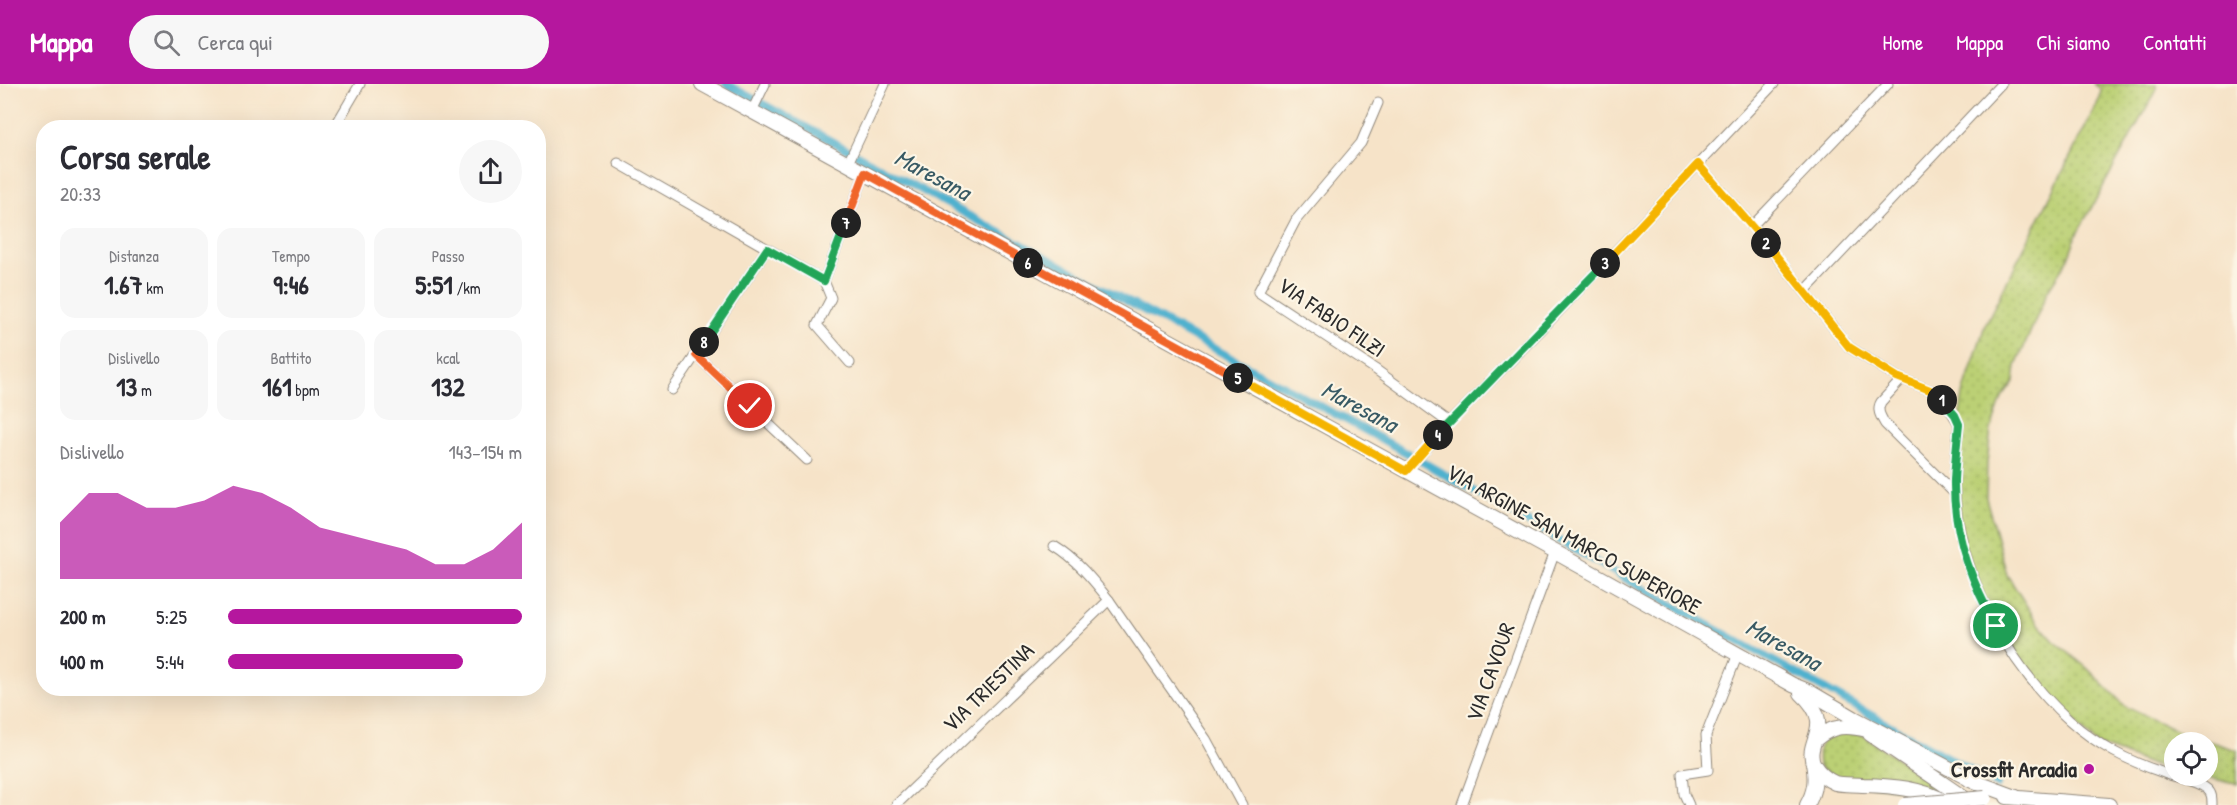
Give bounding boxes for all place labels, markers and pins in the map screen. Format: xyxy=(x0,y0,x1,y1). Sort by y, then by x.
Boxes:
pin: 7 xyxy=(831,208,861,238)
pin: 2 xyxy=(1751,228,1781,258)
pin: 6 xyxy=(1013,248,1043,278)
pin: 3 xyxy=(1590,248,1620,278)
pin: 8 xyxy=(689,327,719,357)
pin: 5 xyxy=(1223,363,1253,393)
pin xyxy=(724,380,775,431)
pin: 1 xyxy=(1927,385,1957,415)
pin: 4 xyxy=(1423,420,1453,450)
pin xyxy=(1970,600,2021,651)
place label: Crossfit Arcadia xyxy=(1951,754,2077,784)
marker: Crossfit Arcadia xyxy=(2082,762,2096,776)

